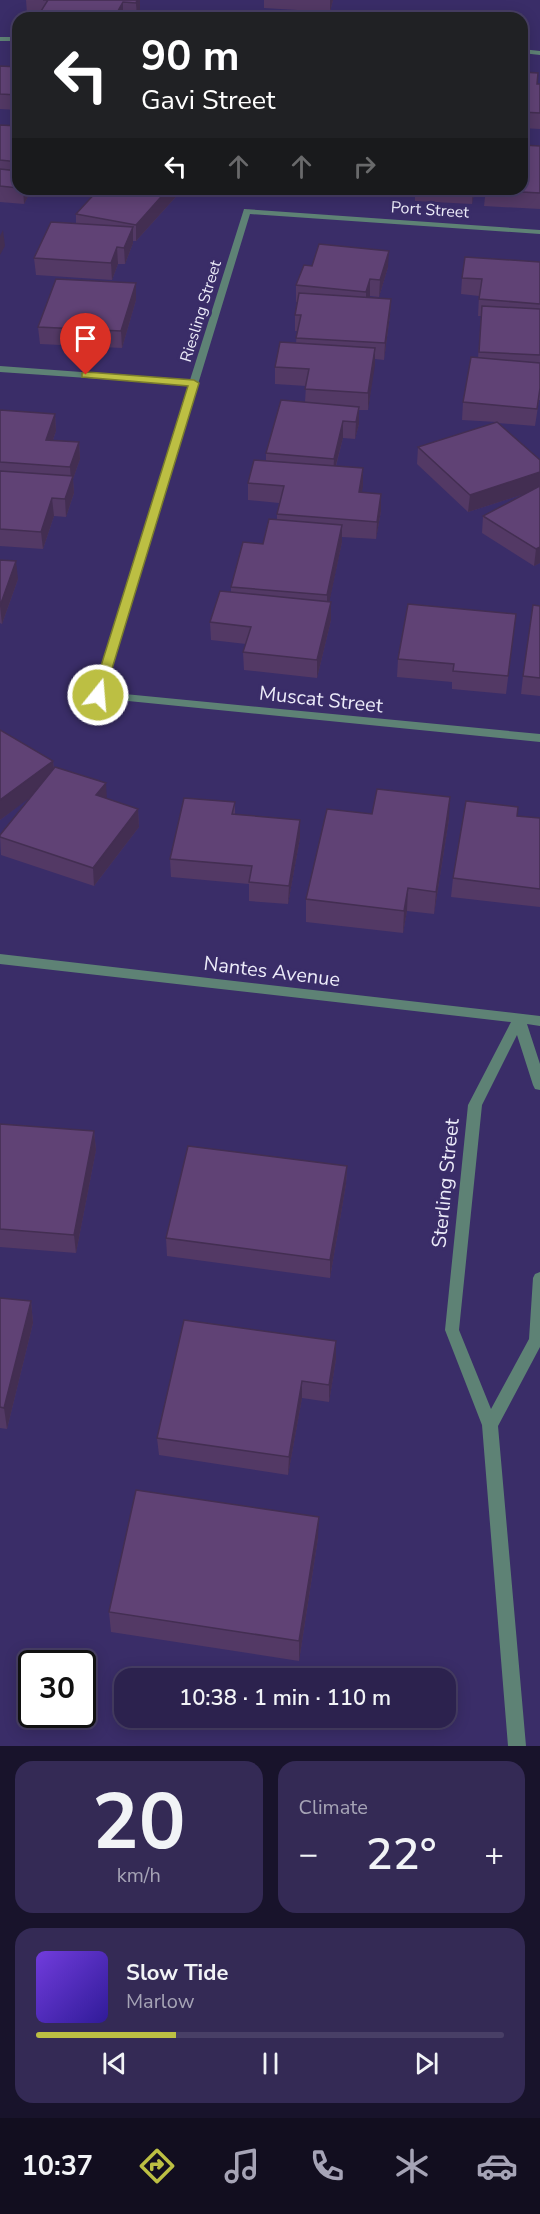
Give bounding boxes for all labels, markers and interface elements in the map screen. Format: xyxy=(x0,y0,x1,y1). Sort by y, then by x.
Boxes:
text: 90 m xyxy=(141,28,240,85)
icon: left xyxy=(42,36,120,114)
text: Gavi Street xyxy=(141,82,276,119)
icon: left xyxy=(159,150,192,183)
icon: ahead xyxy=(222,150,255,183)
icon: ahead xyxy=(285,150,318,183)
icon: right xyxy=(348,150,381,183)
street label: Port Street xyxy=(390,196,470,224)
street label: Riesling Street xyxy=(175,257,227,365)
pin xyxy=(60,313,111,375)
icon: arrive xyxy=(69,322,102,355)
position arrow xyxy=(66,663,130,727)
street label: Muscat Street xyxy=(258,680,385,720)
street label: Nantes Avenue xyxy=(202,950,342,993)
street label: Sterling Street xyxy=(425,1116,466,1249)
speed limit sign: 30 xyxy=(18,1650,96,1728)
text: 10:38 · 1 min · 110 m xyxy=(179,1683,391,1713)
text: 20 xyxy=(92,1769,186,1876)
text: Climate xyxy=(299,1794,368,1821)
text: 22° xyxy=(366,1824,437,1885)
text: − xyxy=(299,1832,318,1877)
text: + xyxy=(484,1832,504,1877)
text: km/h xyxy=(117,1862,161,1889)
text: Slow Tide xyxy=(126,1958,228,1988)
text: Marlow xyxy=(126,1988,194,2015)
icon: previous xyxy=(98,2047,131,2080)
icon: pause xyxy=(254,2047,287,2080)
icon: next xyxy=(410,2047,443,2080)
icon: directions xyxy=(136,2145,178,2187)
icon: music xyxy=(221,2145,263,2187)
icon: phone xyxy=(306,2145,348,2187)
icon: climate xyxy=(391,2145,433,2187)
icon: car xyxy=(476,2145,518,2187)
text: 10:37 xyxy=(22,2148,93,2185)

